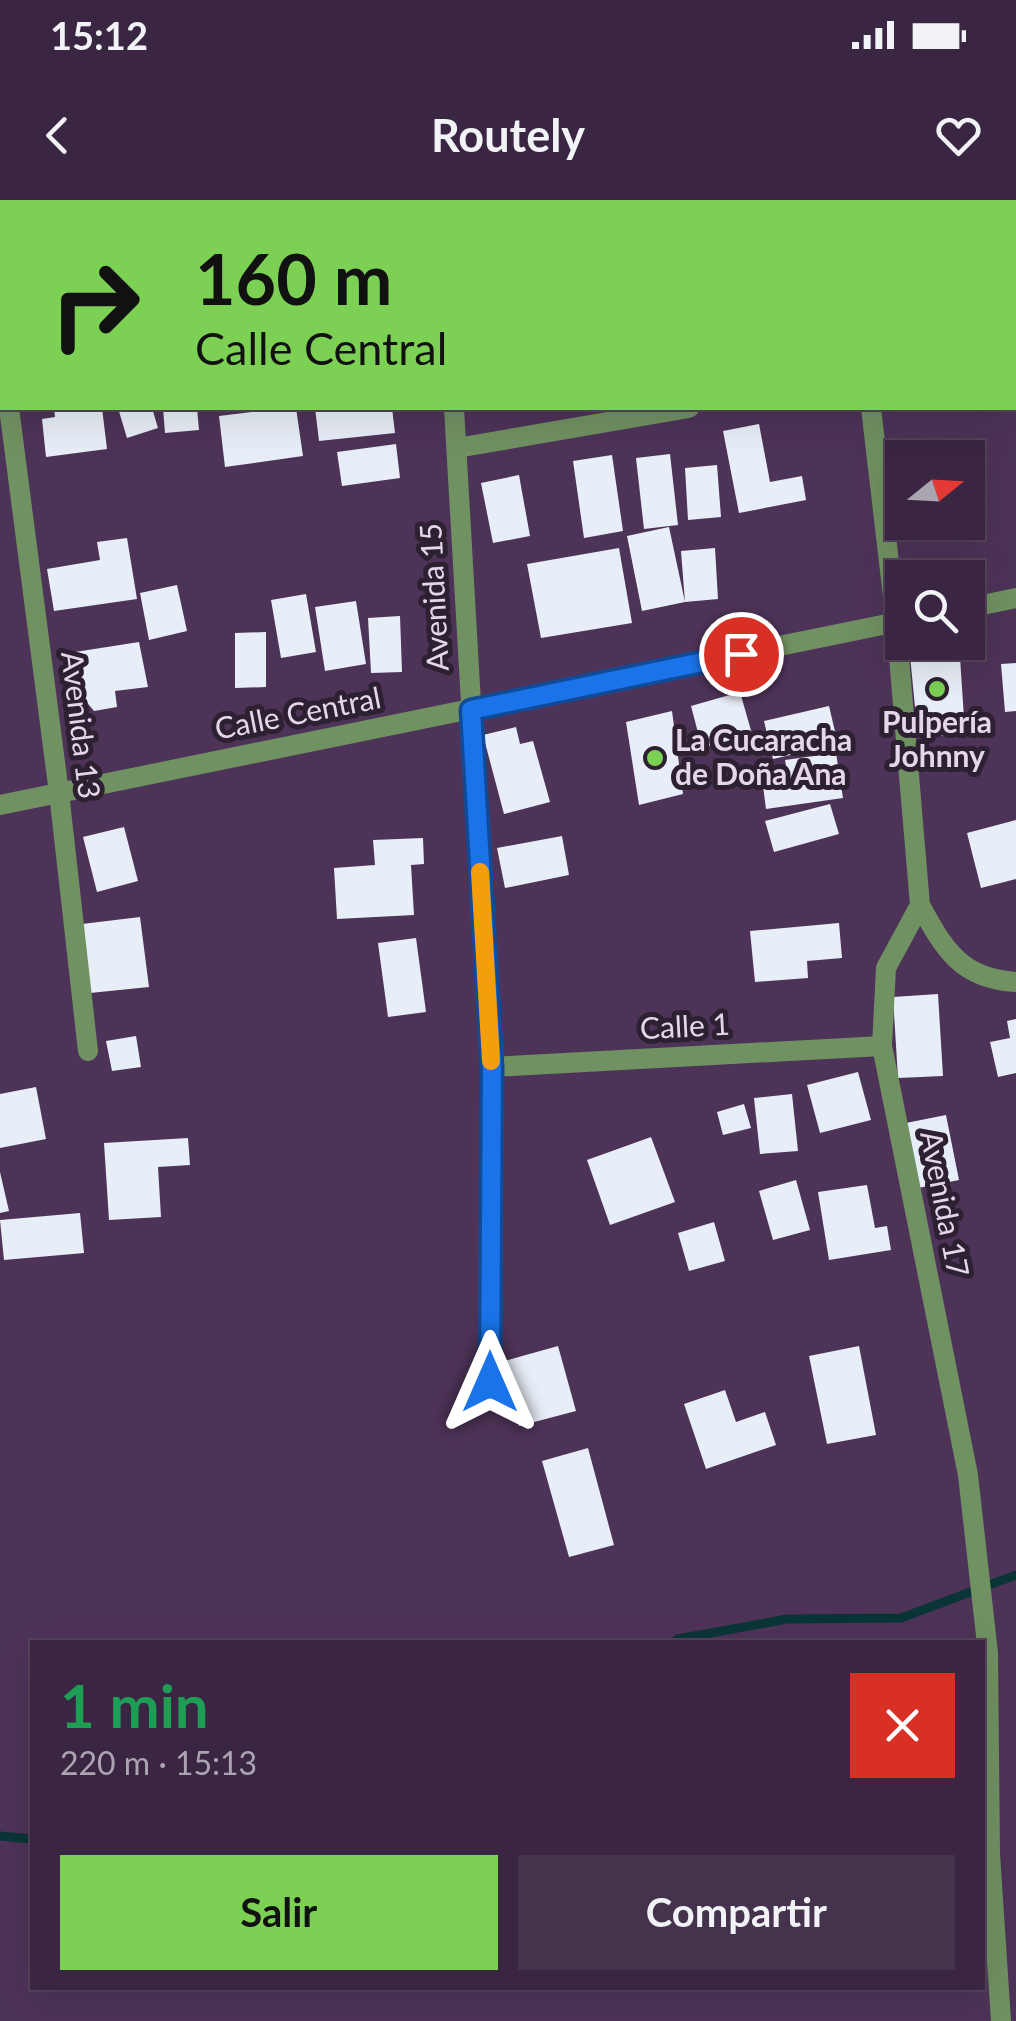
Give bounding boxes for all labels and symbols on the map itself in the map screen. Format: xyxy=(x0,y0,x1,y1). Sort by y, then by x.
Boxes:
north arrow xyxy=(885,440,985,540)
street label: Avenida 15 xyxy=(411,522,455,672)
pin xyxy=(699,612,784,697)
street label: Avenida 13 xyxy=(55,649,109,800)
street label: Calle Central xyxy=(212,678,384,746)
marker: Pulpería Johnny xyxy=(926,678,948,700)
place label: Pulpería Johnny xyxy=(882,703,992,773)
place label: La Cucaracha de Doña Ana xyxy=(675,721,852,791)
marker: La Cucaracha de Doña Ana xyxy=(644,747,666,769)
street label: Calle 1 xyxy=(639,1005,731,1045)
street label: Avenida 17 xyxy=(914,1127,978,1280)
position arrow xyxy=(438,1330,542,1434)

